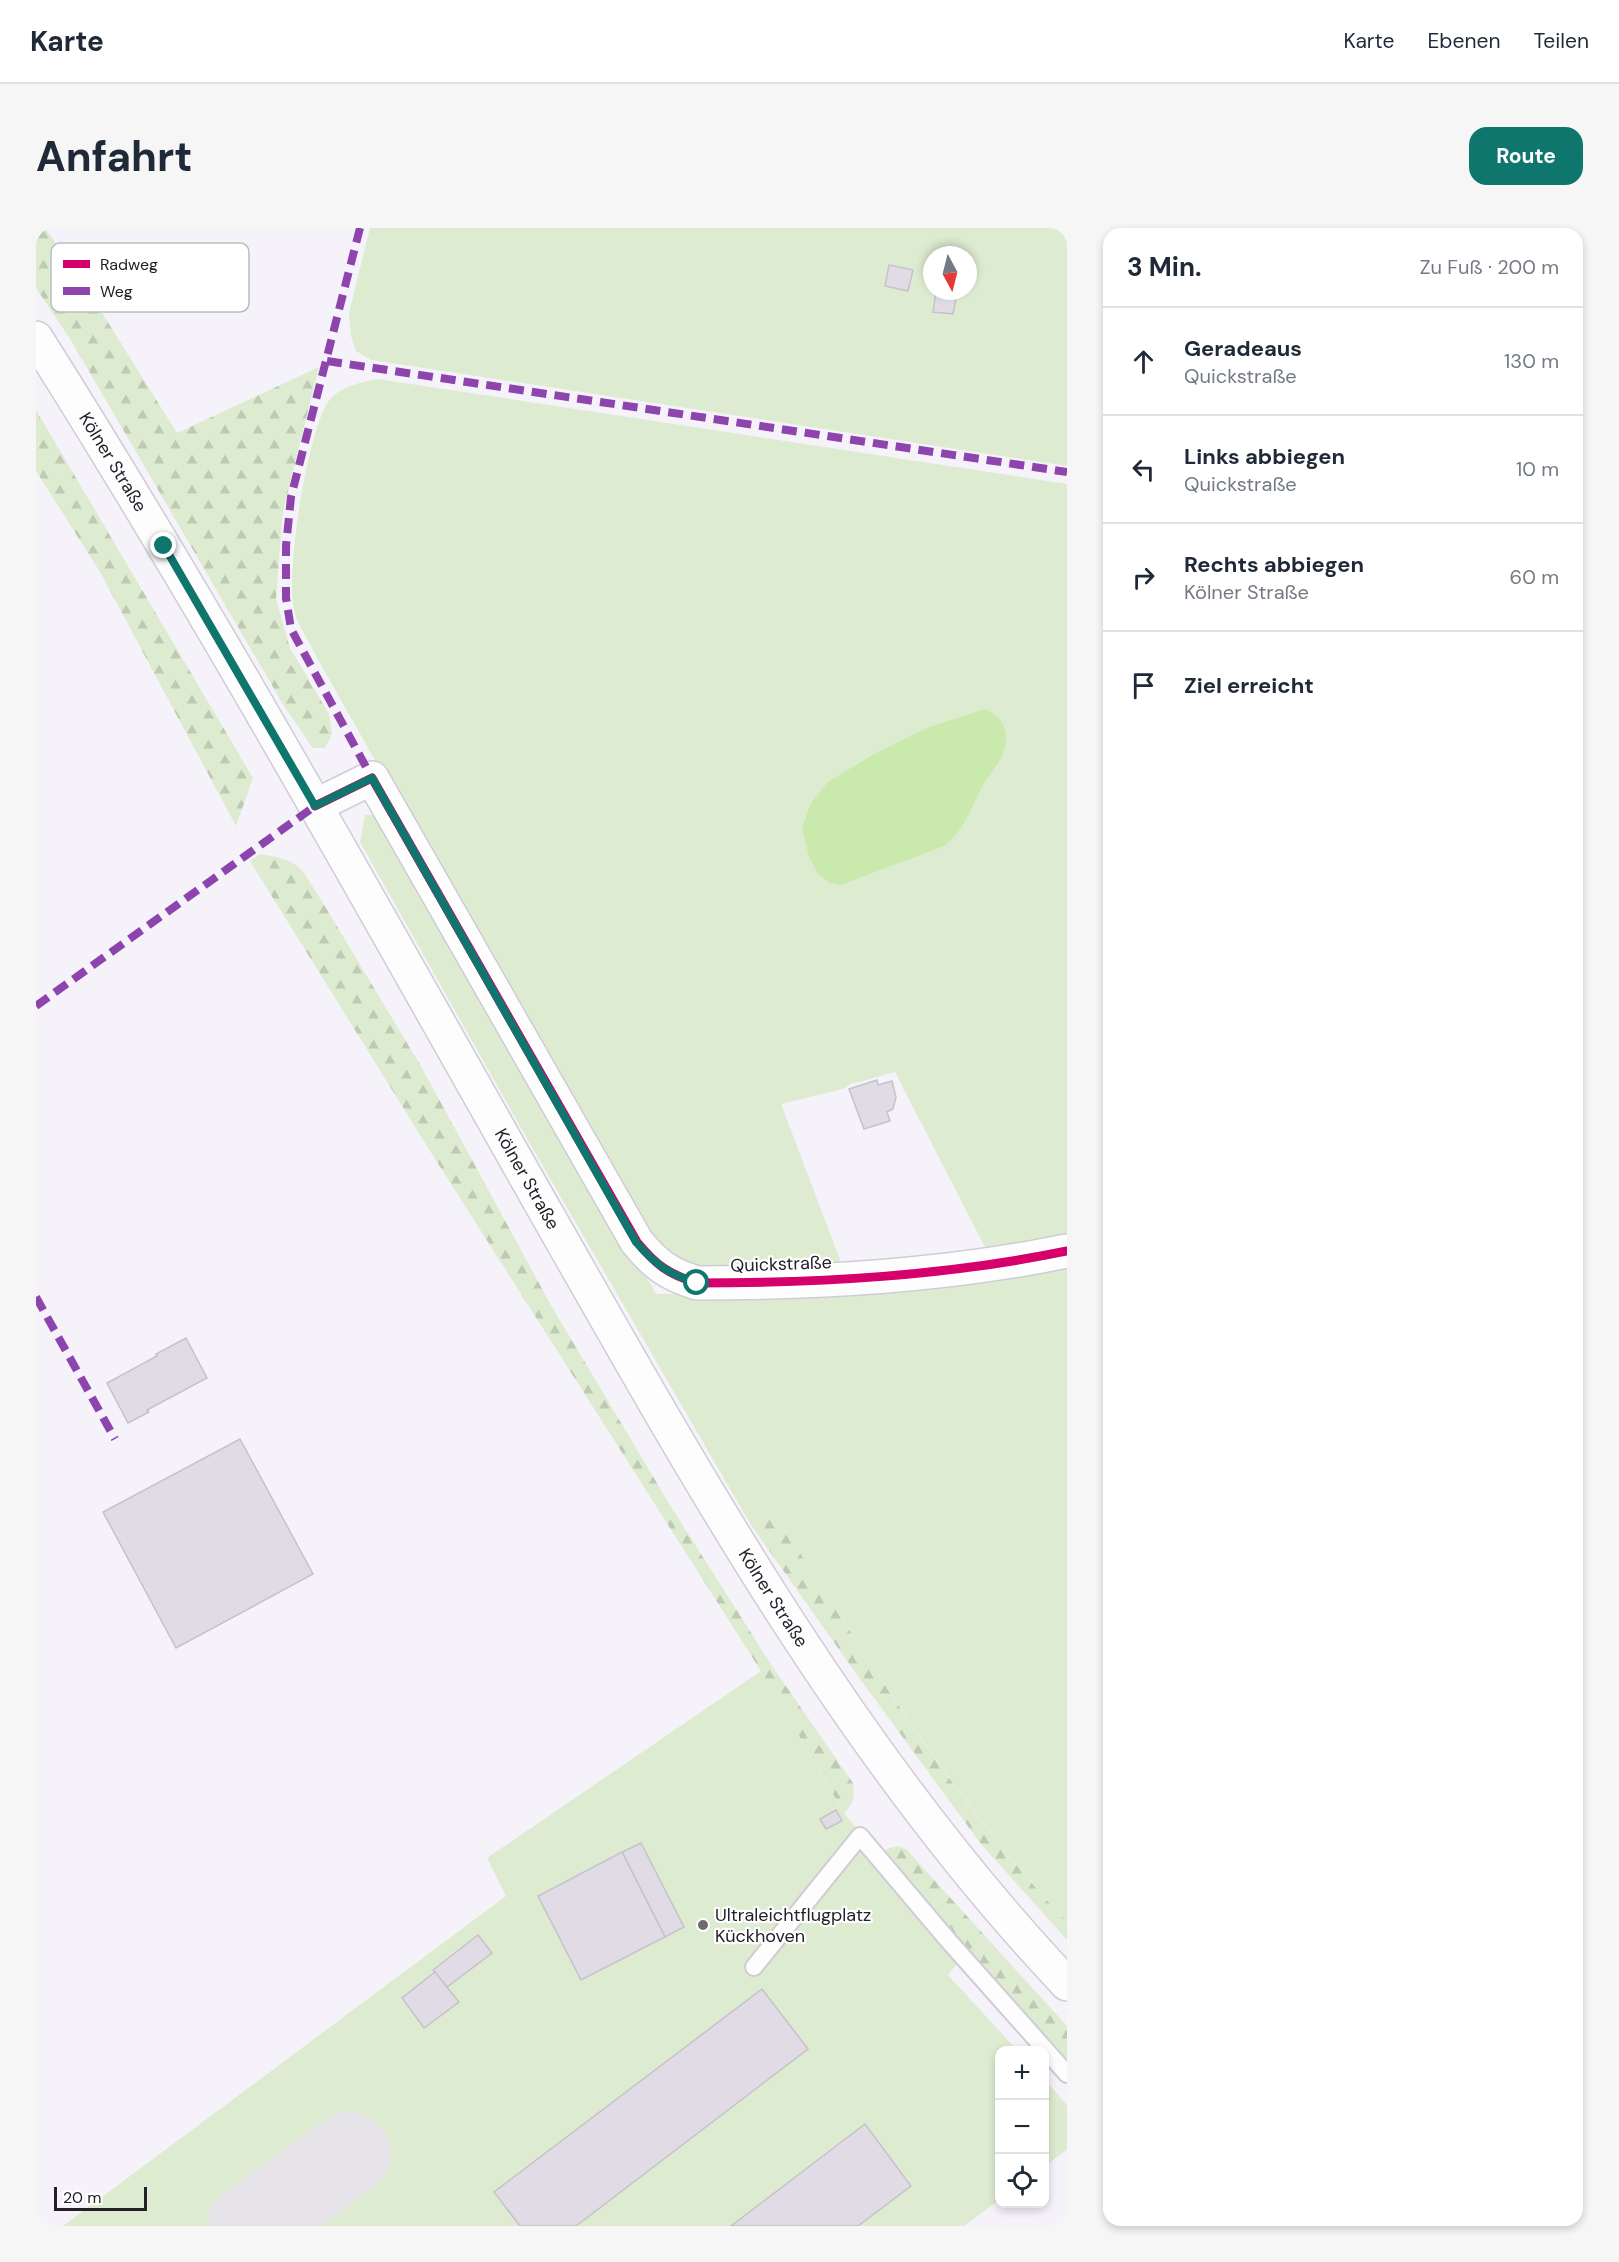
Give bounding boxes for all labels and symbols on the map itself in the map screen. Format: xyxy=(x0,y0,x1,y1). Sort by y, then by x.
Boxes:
legend xyxy=(51,243,249,312)
north arrow xyxy=(923,246,977,300)
text: Radweg xyxy=(100,254,158,275)
text: Weg xyxy=(100,281,133,302)
street label: Kölner Straße xyxy=(73,408,153,516)
route end xyxy=(150,532,176,558)
street label: Kölner Straße xyxy=(489,1124,565,1234)
street label: Quickstraße xyxy=(730,1250,832,1278)
route start xyxy=(683,1269,709,1295)
street label: Kölner Straße xyxy=(733,1544,814,1652)
place label: Ultraleichtflugplatz Kückhoven xyxy=(715,1903,871,1948)
marker: Ultraleichtflugplatz Kückhoven xyxy=(696,1918,710,1932)
scale bar xyxy=(54,2184,147,2212)

